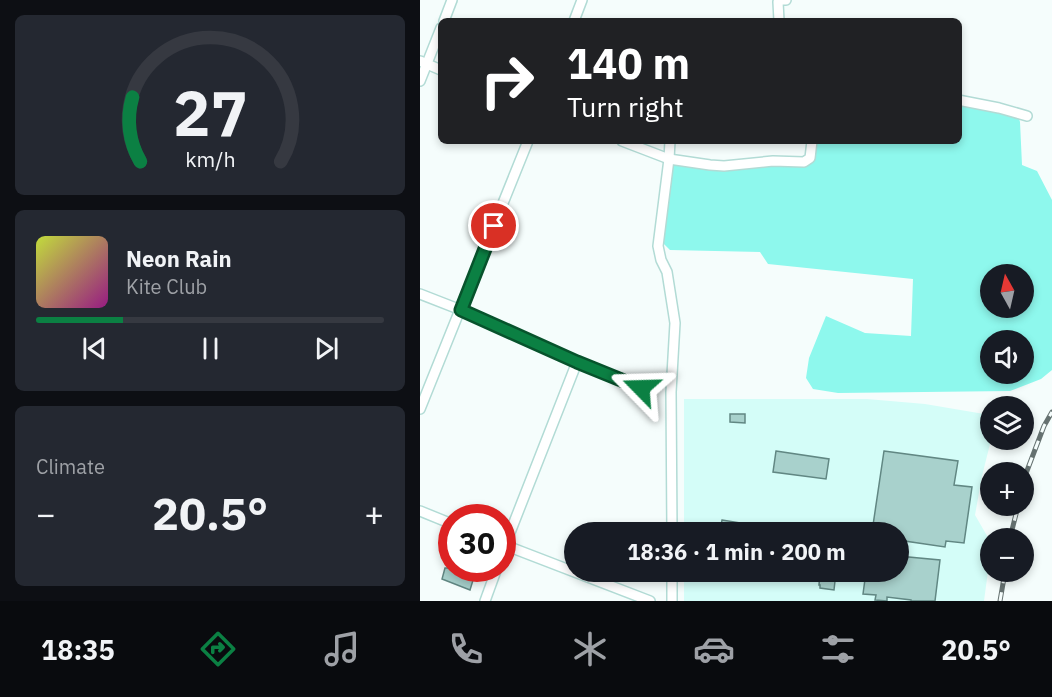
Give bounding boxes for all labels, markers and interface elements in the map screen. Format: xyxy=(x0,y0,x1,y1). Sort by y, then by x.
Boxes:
text: 140 m xyxy=(567,36,690,91)
icon: right xyxy=(468,42,546,120)
text: 27 xyxy=(173,72,247,153)
text: Turn right xyxy=(567,89,684,124)
text: km/h xyxy=(185,146,235,174)
pin xyxy=(468,200,519,251)
icon: arrive xyxy=(477,209,510,242)
text: Neon Rain xyxy=(126,244,232,273)
north arrow xyxy=(980,264,1034,318)
map controls xyxy=(980,264,1034,582)
text: Kite Club xyxy=(126,273,207,300)
button: sound xyxy=(980,330,1034,384)
icon: previous xyxy=(78,332,111,365)
icon: pause xyxy=(194,332,227,365)
icon: next xyxy=(310,332,343,365)
position arrow xyxy=(609,356,673,420)
button: layers xyxy=(980,396,1034,450)
text: Climate xyxy=(36,453,105,480)
button: + xyxy=(980,462,1034,516)
text: 20.5° xyxy=(152,484,268,542)
text: − xyxy=(36,492,56,535)
text: + xyxy=(364,492,384,535)
speed limit sign: 30 xyxy=(438,504,516,582)
button: − xyxy=(980,528,1034,582)
text: 18:36 · 1 min · 200 m xyxy=(627,537,846,566)
icon: directions xyxy=(197,628,239,670)
icon: music xyxy=(321,628,363,670)
icon: phone xyxy=(445,628,487,670)
icon: climate xyxy=(569,628,611,670)
icon: car xyxy=(693,628,735,670)
icon: filters xyxy=(817,628,859,670)
text: 18:35 xyxy=(41,632,115,667)
text: 20.5° xyxy=(941,632,1011,667)

